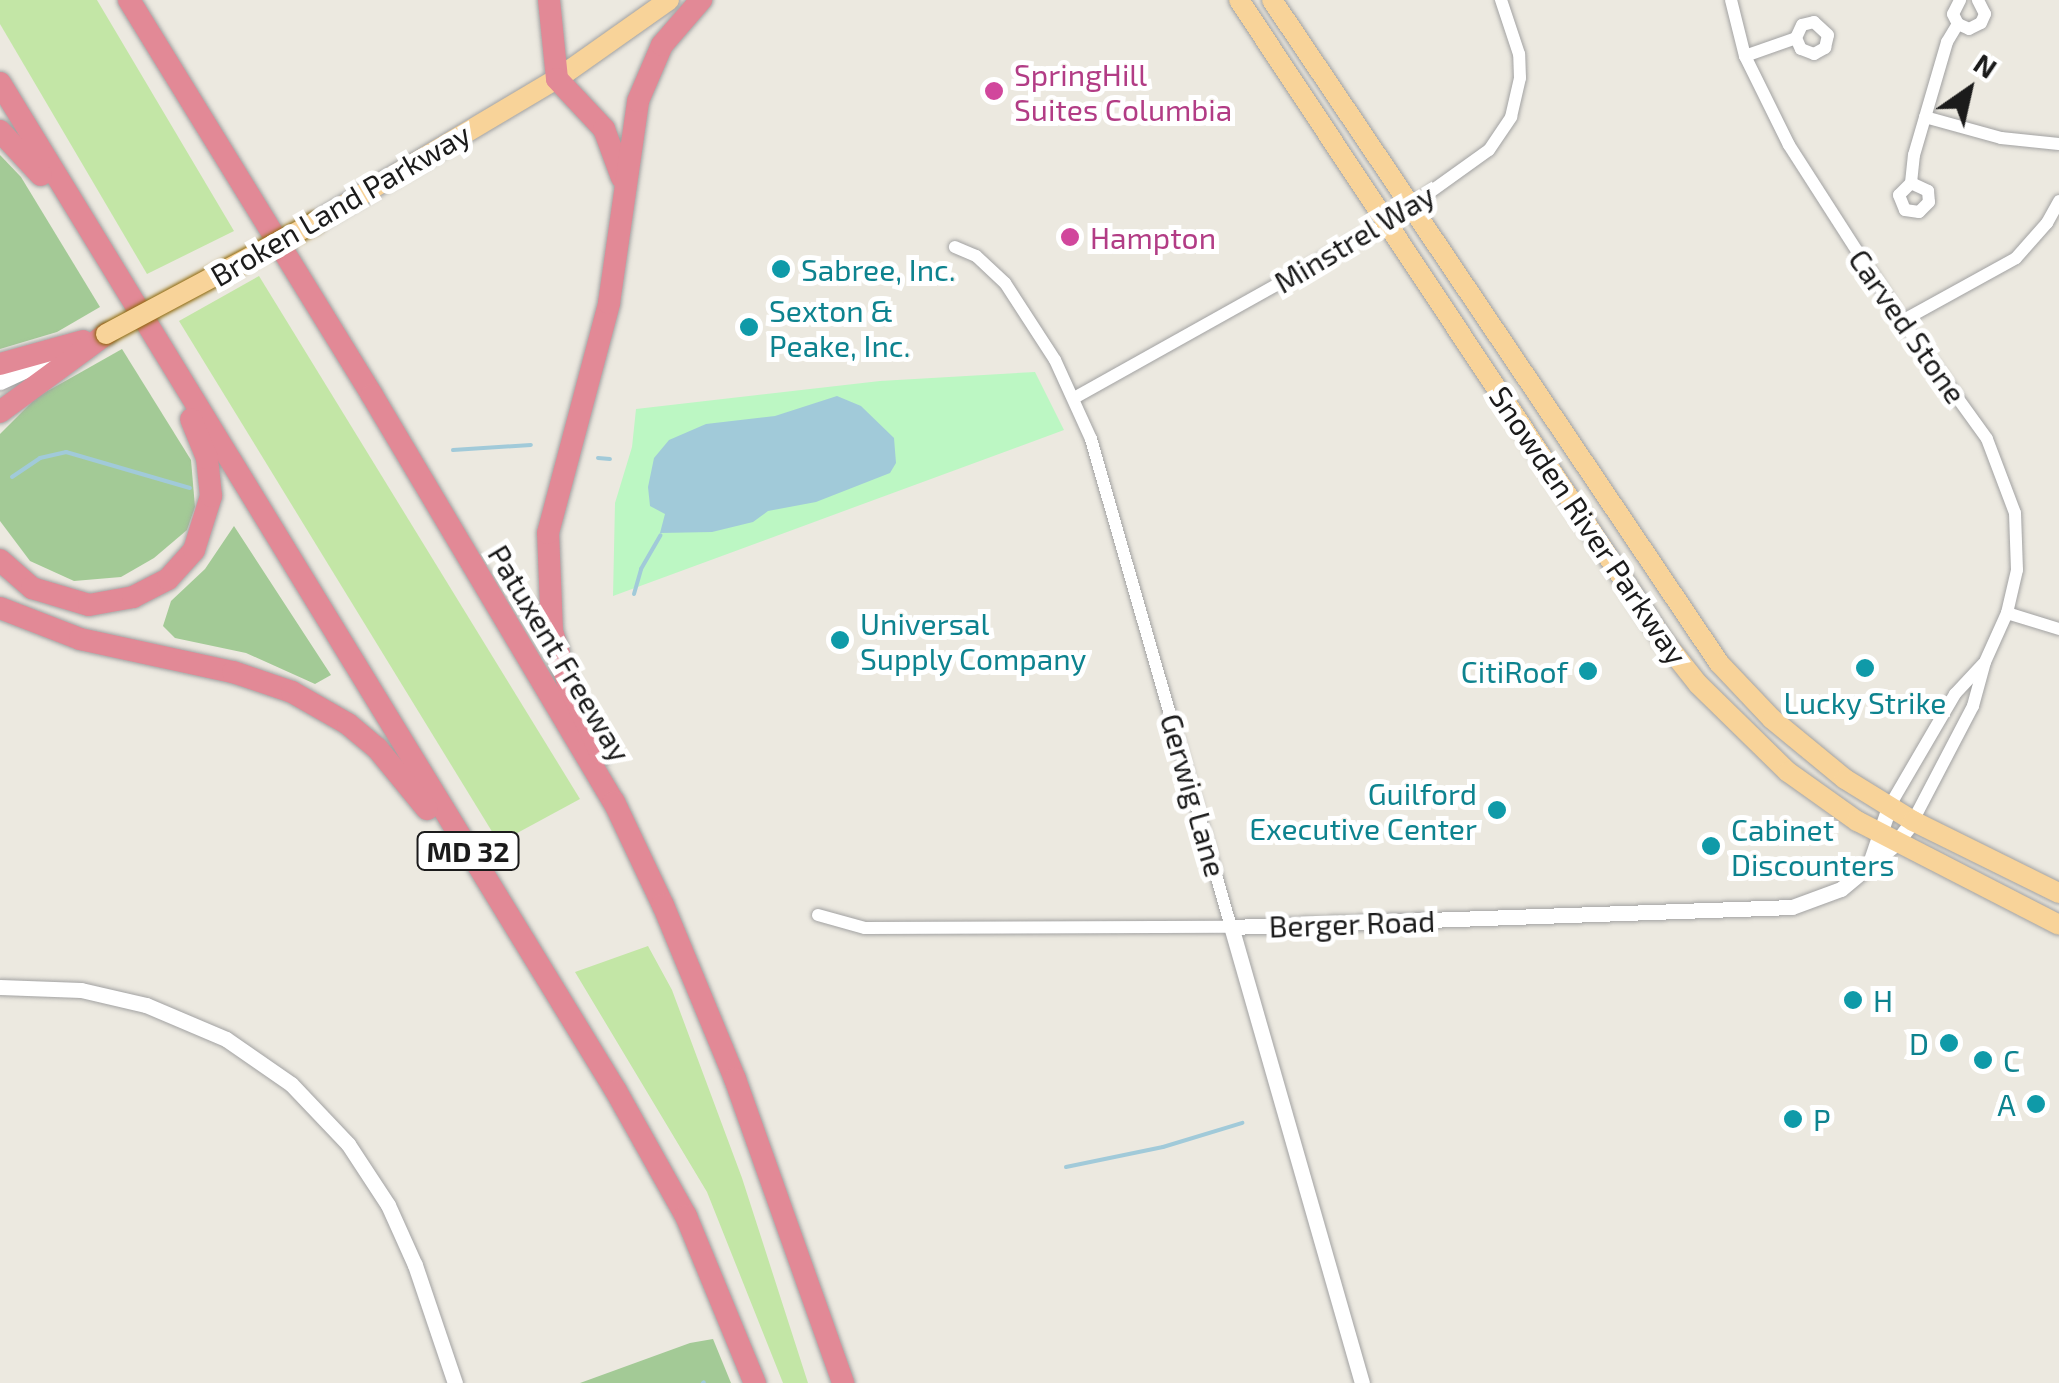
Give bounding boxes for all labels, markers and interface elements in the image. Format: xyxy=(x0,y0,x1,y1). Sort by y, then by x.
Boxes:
north arrow xyxy=(1919,40,2019,140)
text: N xyxy=(1968,45,2004,85)
place label: SpringHill Suites Columbia xyxy=(1014,56,1232,126)
marker: SpringHill Suites Columbia xyxy=(983,80,1005,102)
street label: Broken Land Parkway xyxy=(204,115,476,293)
street label: Minstrel Way xyxy=(1267,176,1441,300)
place label: Hampton xyxy=(1090,219,1216,255)
marker: Hampton xyxy=(1059,226,1081,248)
street label: Carved Stone xyxy=(1842,242,1974,410)
place label: Sabree, Inc. xyxy=(801,251,956,287)
marker: Sabree, Inc. xyxy=(770,258,792,280)
place label: Sexton & Peake, Inc. xyxy=(769,292,910,362)
marker: Sexton & Peake, Inc. xyxy=(738,316,760,338)
street label: Snowden River Parkway xyxy=(1482,379,1696,671)
street label: Patuxent Freeway xyxy=(481,538,639,768)
place label: Universal Supply Company xyxy=(860,605,1087,676)
marker: Universal Supply Company xyxy=(829,629,851,651)
place label: CitiRoof xyxy=(1461,653,1568,689)
marker: Lucky Strike xyxy=(1854,657,1876,679)
marker: CitiRoof xyxy=(1577,660,1599,682)
place label: Lucky Strike xyxy=(1783,684,1947,720)
street label: Gerwig Lane xyxy=(1154,709,1234,881)
place label: Guilford Executive Center xyxy=(1249,775,1477,846)
marker: Guilford Executive Center xyxy=(1486,799,1508,821)
place label: Cabinet Discounters xyxy=(1731,811,1894,882)
road number: MD 32 xyxy=(416,828,520,874)
marker: Cabinet Discounters xyxy=(1700,835,1722,857)
street label: Berger Road xyxy=(1268,902,1436,944)
place label: H xyxy=(1873,982,1893,1018)
marker: H xyxy=(1842,989,1864,1011)
place label: D xyxy=(1909,1025,1929,1061)
marker: D xyxy=(1938,1032,1960,1054)
place label: C xyxy=(2003,1042,2020,1078)
marker: C xyxy=(1972,1049,1994,1071)
place label: A xyxy=(1997,1086,2016,1122)
marker: A xyxy=(2025,1093,2047,1115)
place label: P xyxy=(1813,1101,1831,1137)
marker: P xyxy=(1782,1108,1804,1130)

